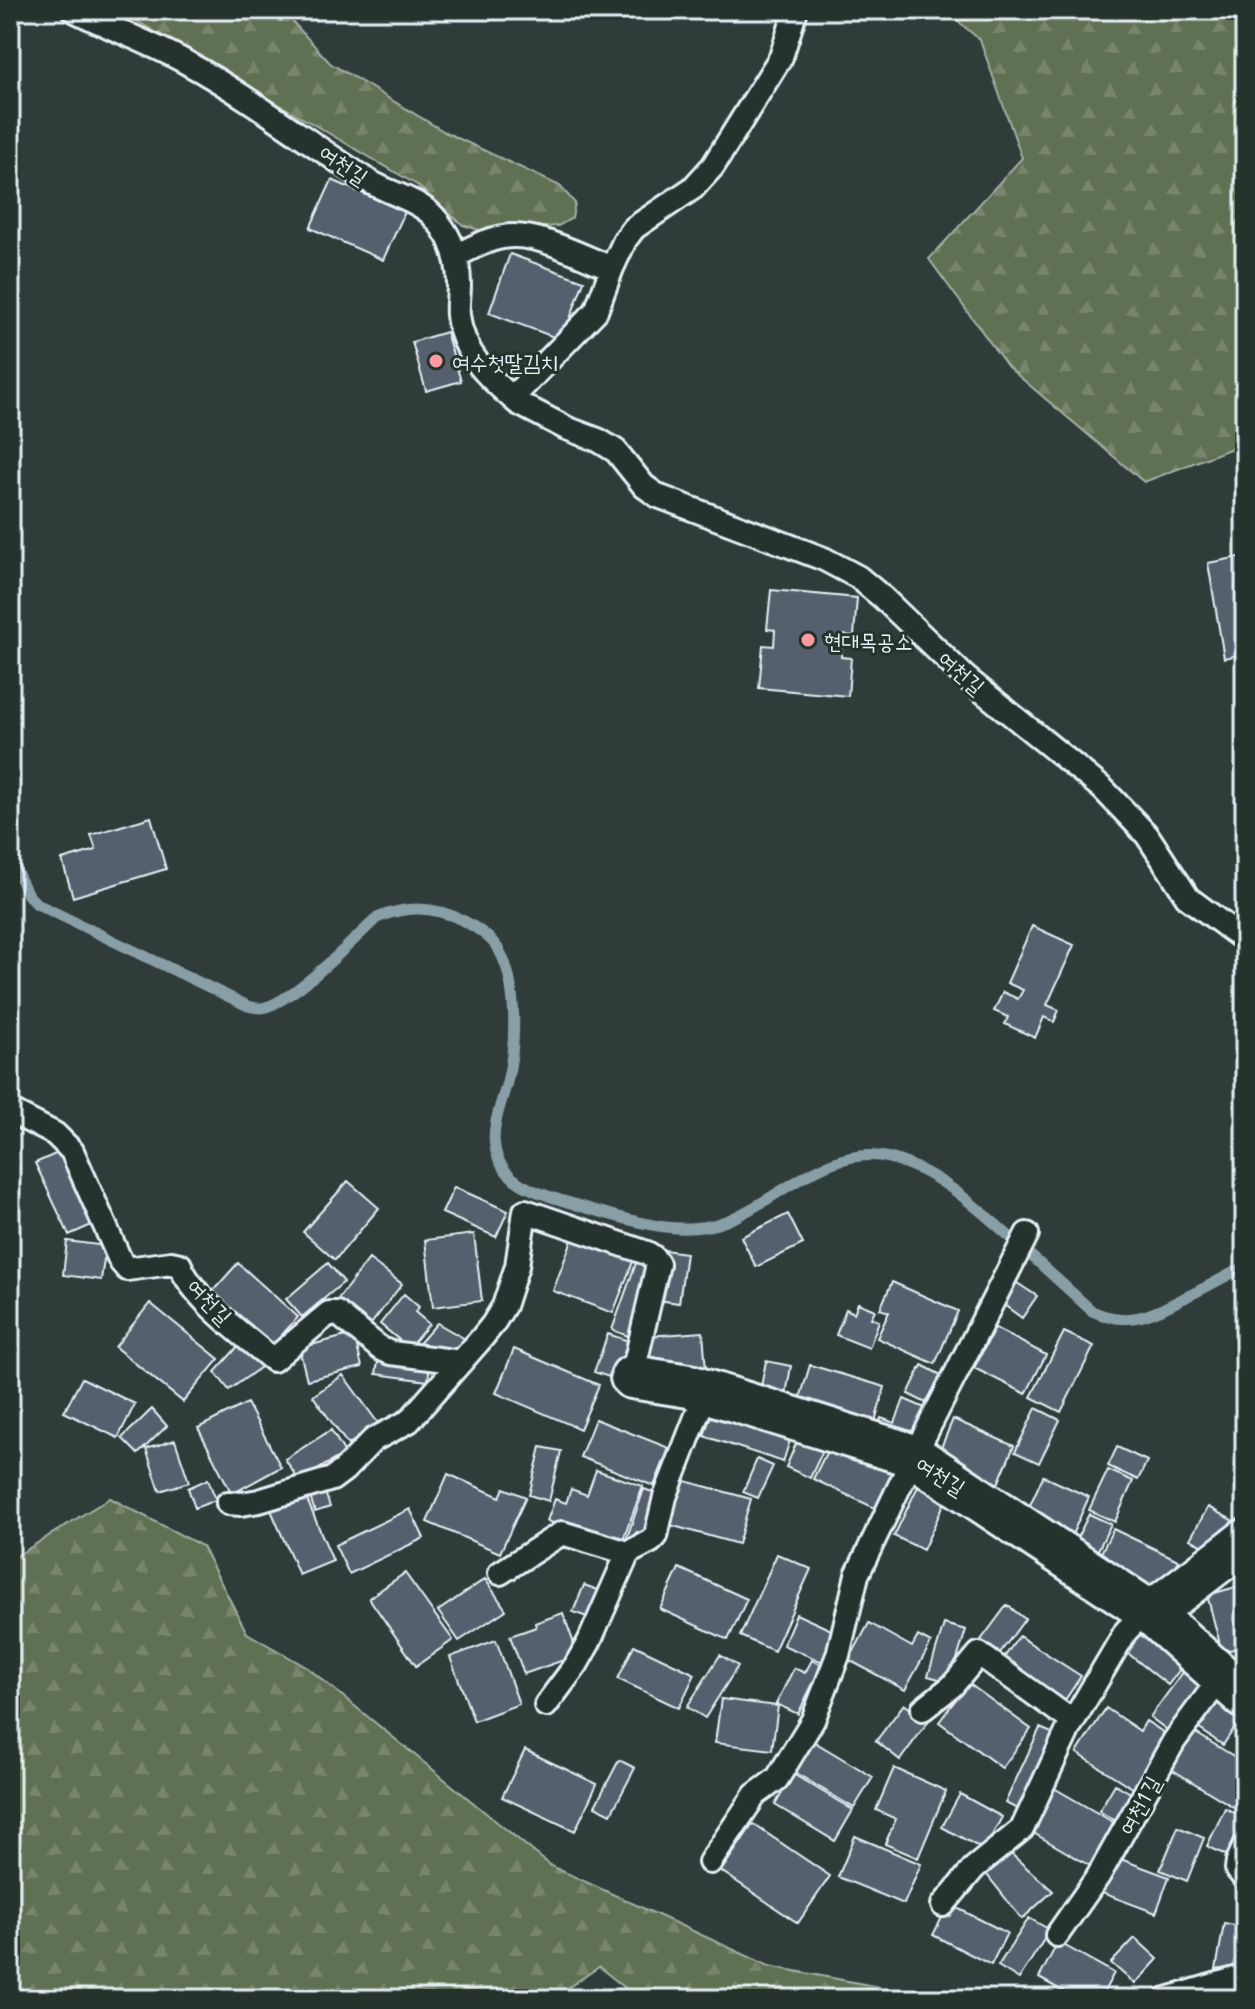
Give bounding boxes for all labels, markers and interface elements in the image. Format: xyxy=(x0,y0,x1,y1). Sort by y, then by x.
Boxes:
street label: 여천길 xyxy=(314,137,374,191)
place label: 여수첫딸김치 xyxy=(452,347,558,376)
marker: 여수첫딸김치 xyxy=(427,352,445,370)
place label: 현대목공소 xyxy=(824,626,913,655)
marker: 현대목공소 xyxy=(799,631,817,649)
street label: 여천길 xyxy=(932,644,992,701)
street label: 여천길 xyxy=(181,1272,239,1330)
street label: 여천길 xyxy=(911,1449,971,1502)
street label: 여천1길 xyxy=(1111,1770,1167,1840)

